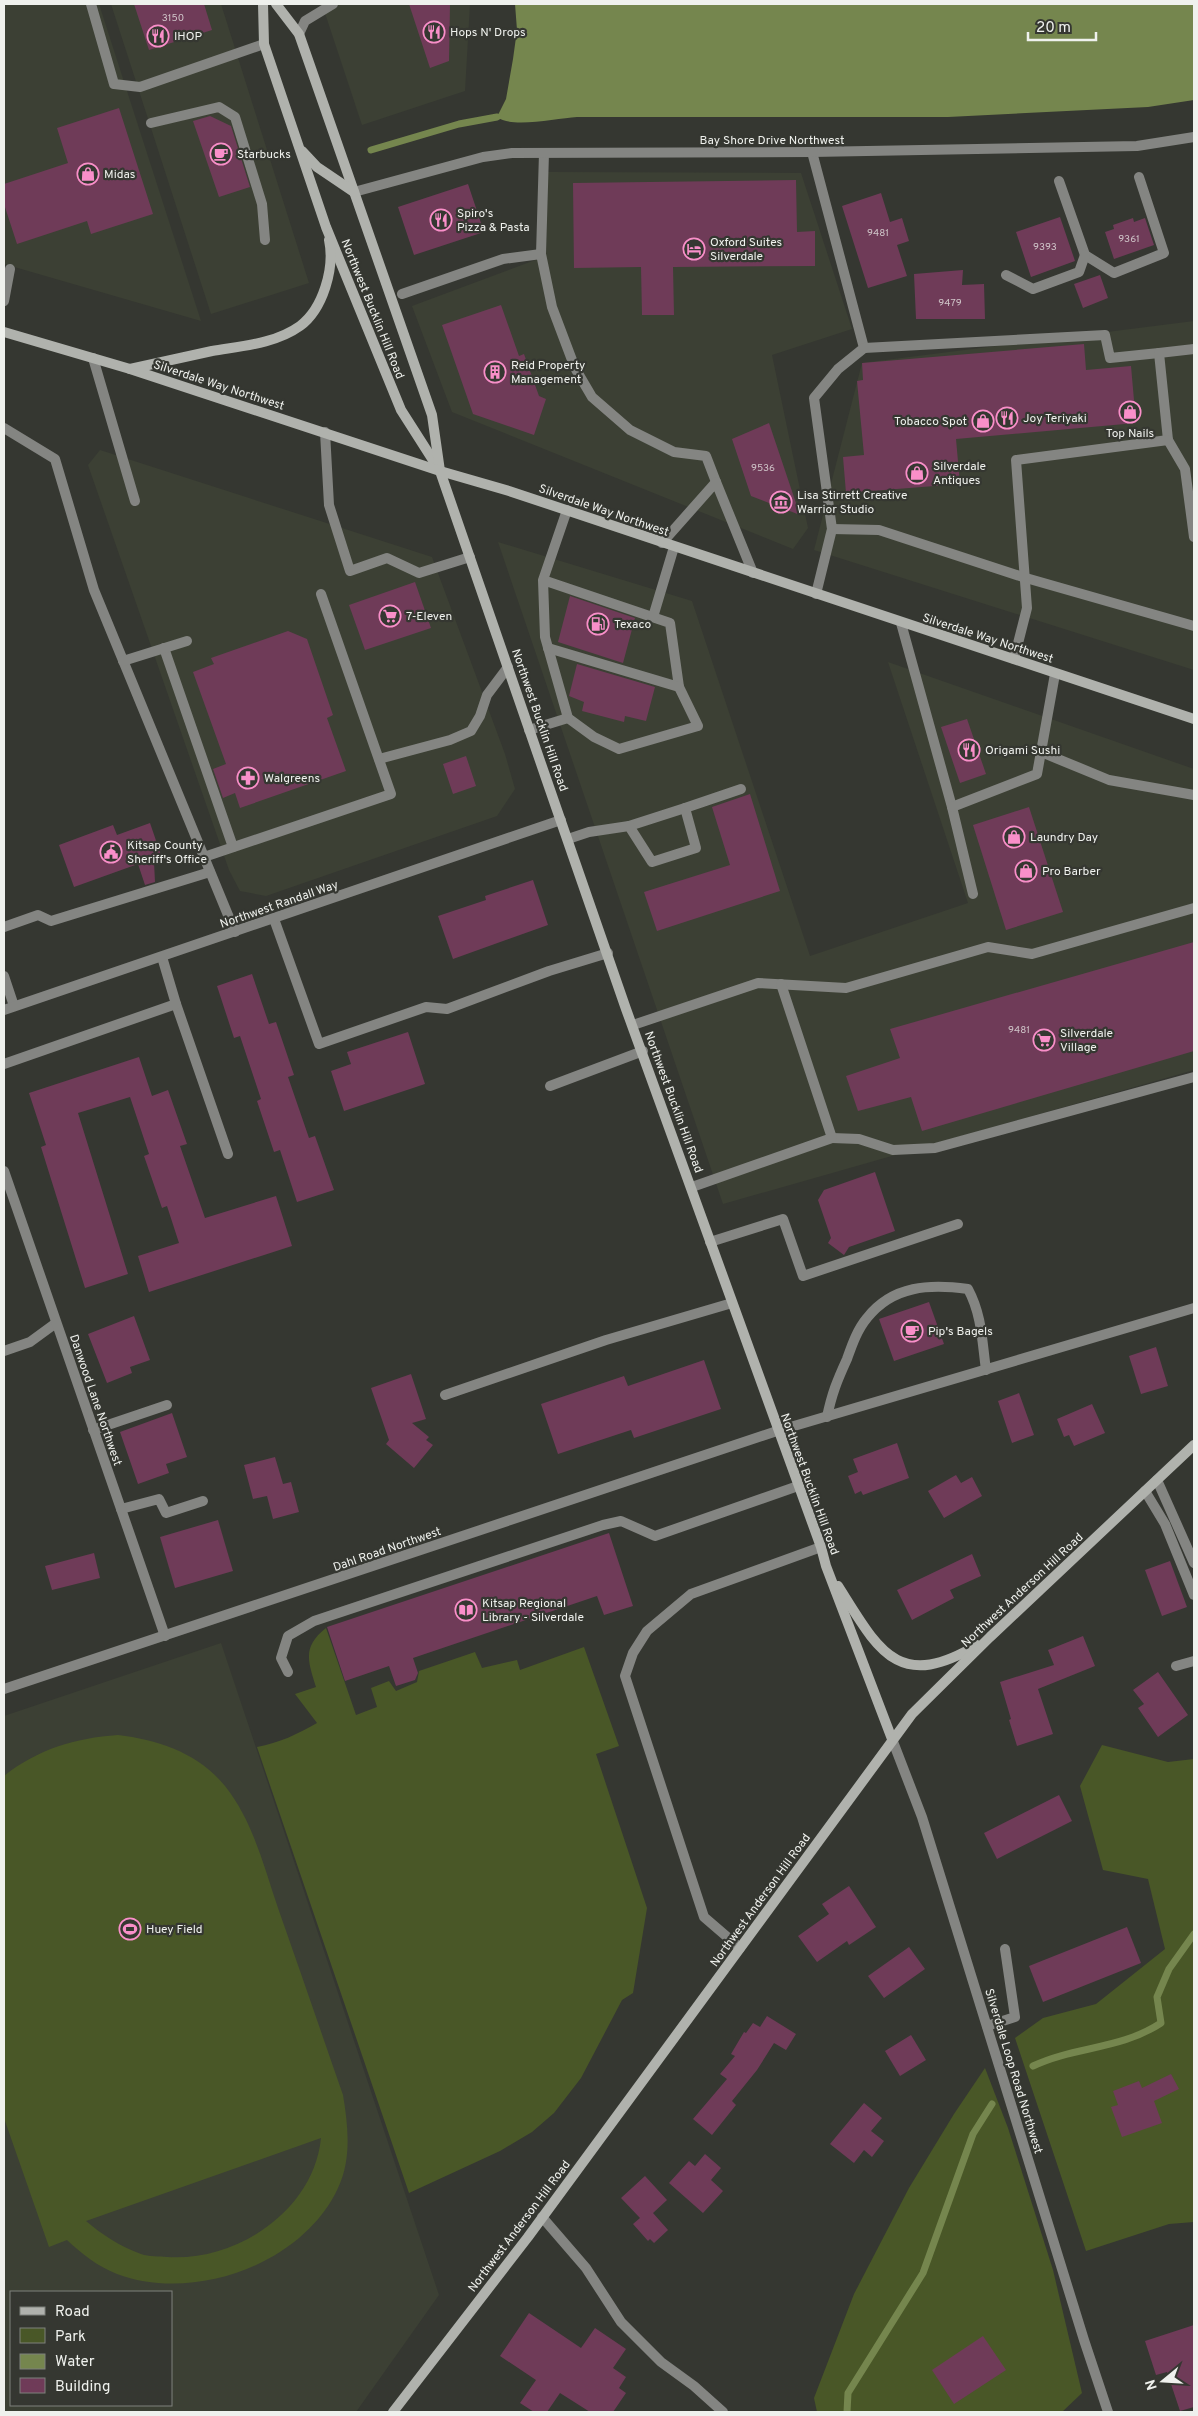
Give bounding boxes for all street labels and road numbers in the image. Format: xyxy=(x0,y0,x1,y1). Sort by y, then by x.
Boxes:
street label: Bay Shore Drive Northwest xyxy=(700,133,844,149)
street label: Northwest Bucklin Hill Road xyxy=(337,237,408,382)
street label: Silverdale Way Northwest xyxy=(151,357,286,415)
street label: Silverdale Way Northwest xyxy=(536,481,671,541)
street label: Silverdale Way Northwest xyxy=(920,610,1055,668)
street label: Northwest Bucklin Hill Road xyxy=(507,647,571,794)
street label: Northwest Randall Way xyxy=(218,877,341,933)
street label: Northwest Bucklin Hill Road xyxy=(640,1029,706,1175)
street label: Danwood Lane Northwest xyxy=(65,1332,125,1468)
street label: Northwest Bucklin Hill Road xyxy=(776,1411,842,1557)
street label: Dahl Road Northwest xyxy=(331,1524,444,1576)
street label: Northwest Anderson Hill Road xyxy=(958,1530,1087,1652)
street label: Northwest Anderson Hill Road xyxy=(707,1831,815,1970)
street label: Silverdale Loop Road Northwest xyxy=(980,1987,1046,2156)
street label: Northwest Anderson Hill Road xyxy=(465,2157,575,2296)

